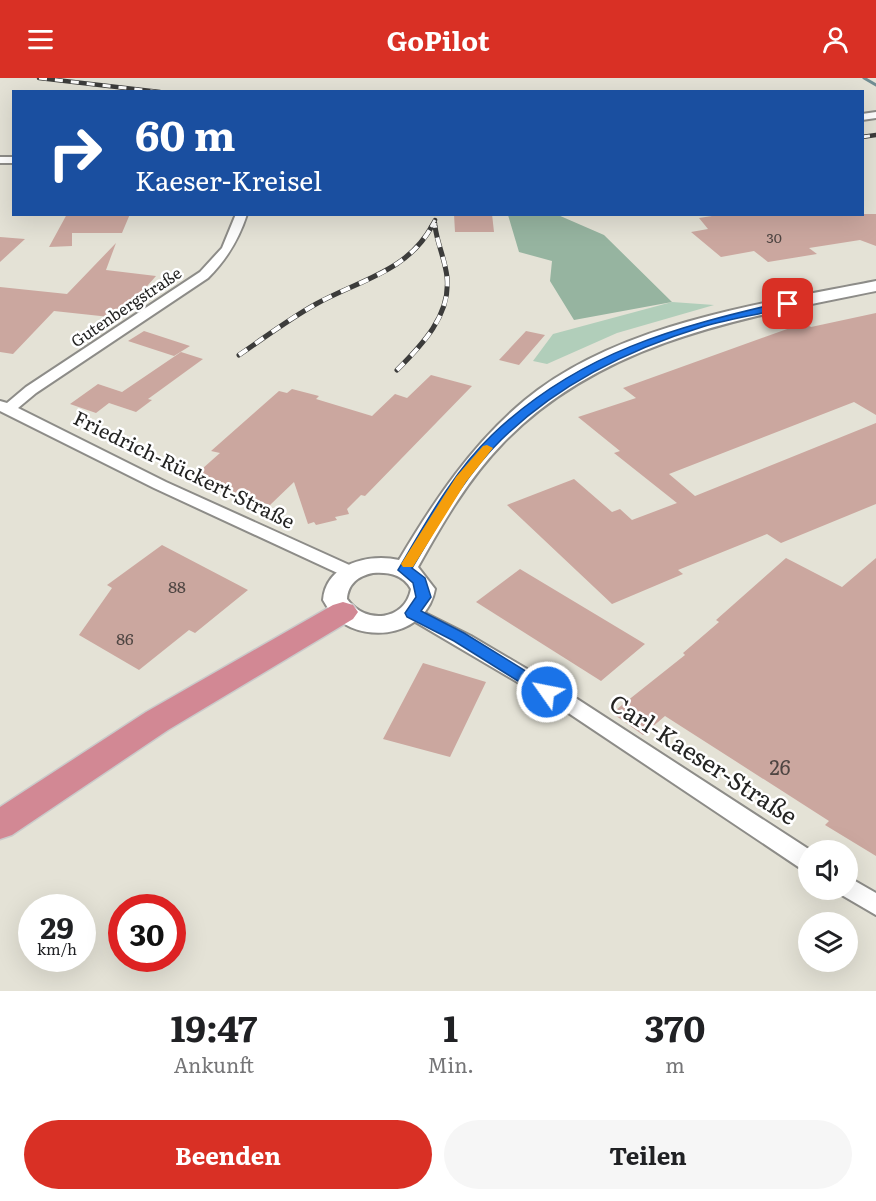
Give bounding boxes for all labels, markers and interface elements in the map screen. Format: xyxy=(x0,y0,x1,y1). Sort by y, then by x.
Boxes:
text: GoPilot xyxy=(386,19,490,59)
icon: menu xyxy=(24,23,57,56)
icon: person xyxy=(819,23,852,56)
text: 60 m xyxy=(135,102,236,164)
icon: right xyxy=(36,114,114,192)
text: Kaeser-Kreisel xyxy=(135,159,322,199)
house number: 30 xyxy=(766,227,782,247)
street label: Gutenbergstraße xyxy=(65,260,186,352)
pin xyxy=(762,278,813,329)
icon: arrive xyxy=(771,287,804,320)
street label: Friedrich-Rückert-Straße xyxy=(69,402,301,535)
house number: 88 xyxy=(168,574,186,598)
house number: 86 xyxy=(116,626,134,650)
position arrow xyxy=(515,660,579,724)
street label: Carl-Kaeser-Straße xyxy=(604,684,805,832)
house number: 26 xyxy=(770,751,791,781)
map controls xyxy=(798,840,858,972)
button: sound xyxy=(798,840,858,900)
speed limit sign: 30 xyxy=(108,894,186,972)
text: 29 xyxy=(40,904,74,948)
button: layers xyxy=(798,912,858,972)
text: km/h xyxy=(37,937,77,960)
text: 19:47 xyxy=(170,1000,257,1053)
text: 1 xyxy=(443,1000,458,1053)
text: 370 xyxy=(644,1000,706,1053)
text: Ankunft xyxy=(174,1049,254,1079)
text: Min. xyxy=(428,1049,474,1079)
text: m xyxy=(665,1049,685,1079)
button: Beenden xyxy=(24,1120,432,1189)
button: Teilen xyxy=(444,1120,852,1189)

